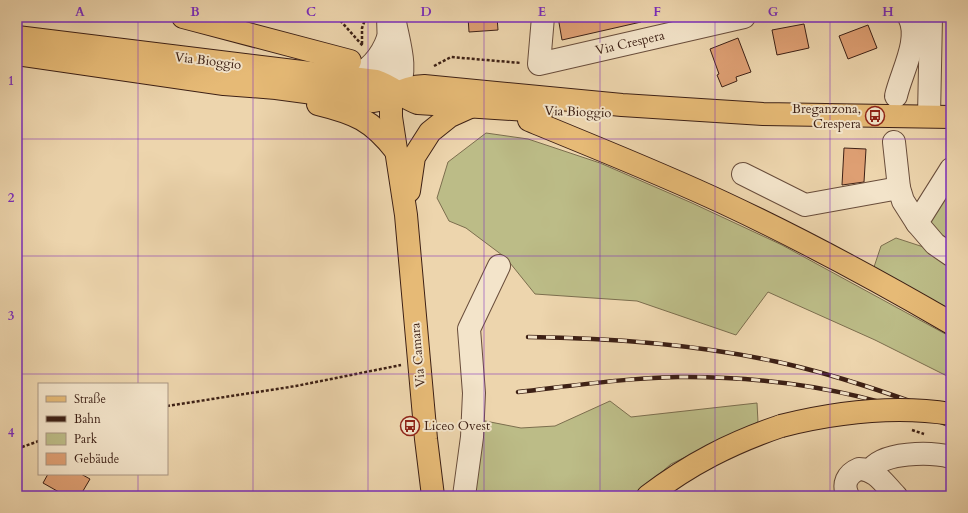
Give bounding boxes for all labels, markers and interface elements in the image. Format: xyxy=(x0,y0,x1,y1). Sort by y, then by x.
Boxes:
text: A xyxy=(75,3,85,21)
text: B xyxy=(190,3,200,21)
text: C xyxy=(306,3,316,21)
text: D xyxy=(420,3,432,21)
text: E xyxy=(538,3,546,21)
text: F xyxy=(653,3,661,21)
text: G xyxy=(768,3,779,21)
text: H xyxy=(882,3,894,21)
street label: Via Crespera xyxy=(594,26,667,60)
street label: Via Bioggio xyxy=(174,48,242,74)
text: 1 xyxy=(8,72,14,90)
place label: Breganzona, Crespera xyxy=(792,100,861,133)
street label: Via Bioggio xyxy=(544,102,612,122)
bus stop icon: Breganzona, Crespera xyxy=(864,105,886,127)
text: 2 xyxy=(8,189,15,207)
text: 3 xyxy=(8,307,15,325)
street label: Via Camara xyxy=(406,322,430,388)
legend xyxy=(38,383,168,475)
text: Straße xyxy=(74,391,106,407)
text: Bahn xyxy=(74,411,101,427)
bus stop icon: Liceo Ovest xyxy=(399,415,421,437)
place label: Liceo Ovest xyxy=(424,417,490,435)
text: 4 xyxy=(8,424,15,442)
text: Park xyxy=(74,431,98,447)
text: Gebäude xyxy=(74,451,119,467)

